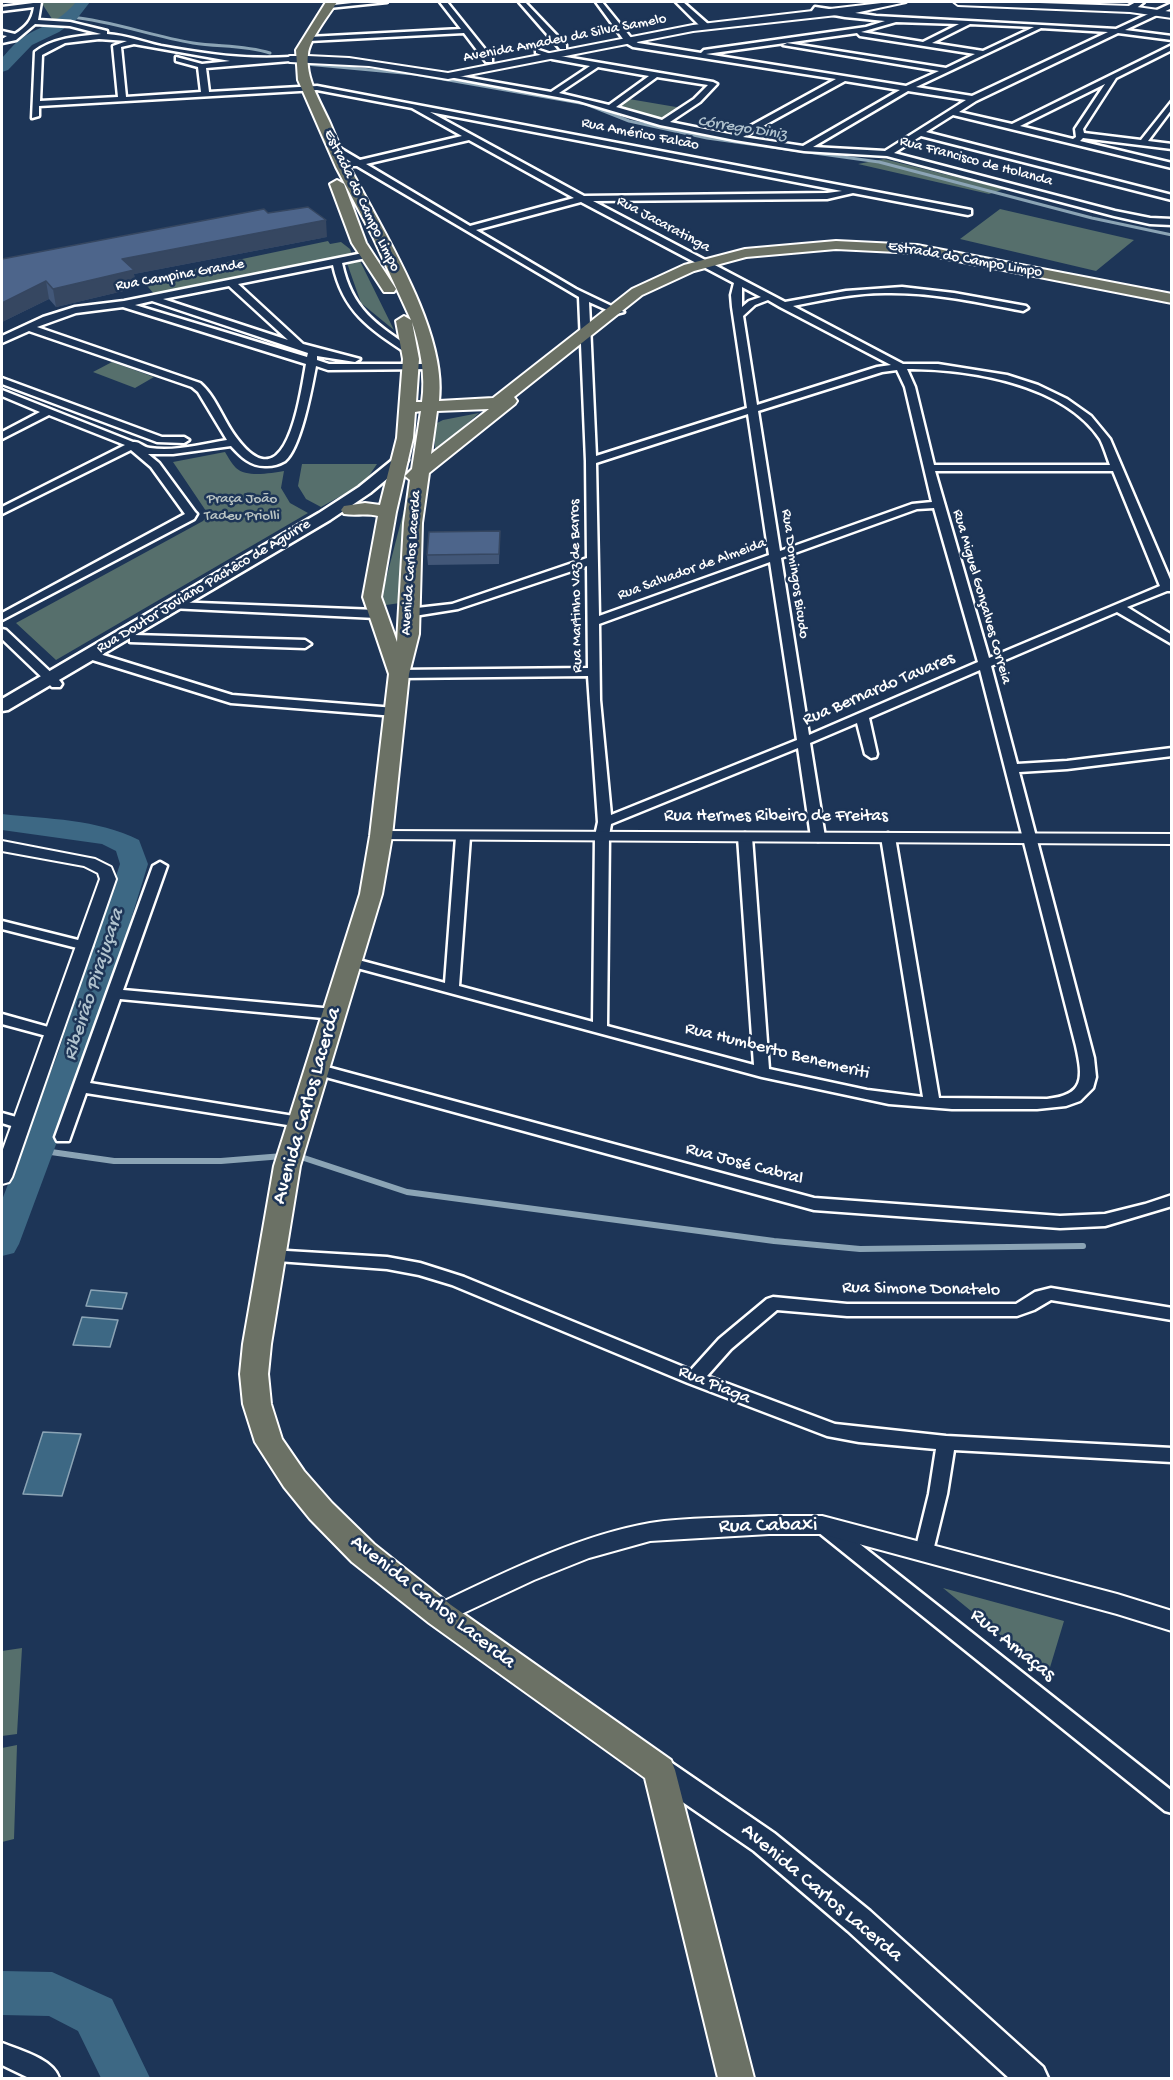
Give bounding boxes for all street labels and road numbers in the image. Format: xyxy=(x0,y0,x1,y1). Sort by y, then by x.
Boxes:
street label: Avenida Amadeu da Silva Samelo xyxy=(462,10,668,68)
street label: Rua Américo Falcão xyxy=(580,115,700,155)
street label: Estrada do Campo Limpo xyxy=(319,127,403,275)
street label: Rua Francisco de Holanda xyxy=(897,133,1055,191)
street label: Rua Jacaratinga xyxy=(613,193,713,257)
street label: Estrada do Campo Limpo xyxy=(887,238,1043,282)
street label: Rua Campina Grande xyxy=(114,256,246,296)
street label: Avenida Carlos Lacerda xyxy=(398,490,426,636)
street label: Rua Martinho Vaz de Barros xyxy=(566,499,588,673)
street label: Rua Domingos Bicudo xyxy=(776,508,812,640)
street label: Rua Miguel Gonçalves Correia xyxy=(947,508,1015,686)
street label: Rua Doutor Joviano Pachêco de Aguirre xyxy=(94,516,314,658)
street label: Rua Salvador de Almeida xyxy=(615,535,769,605)
street label: Rua Bernardo Tavares xyxy=(800,648,958,732)
street label: Rua Hermes Ribeiro de Freitas xyxy=(664,806,888,828)
street label: Avenida Carlos Lacerda xyxy=(268,1005,348,1207)
street label: Rua Humberto Benemeriti xyxy=(682,1019,872,1085)
street label: Rua José Cabral xyxy=(683,1139,805,1191)
street label: Rua Simone Donatelo xyxy=(842,1278,1000,1302)
street label: Rua Piaga xyxy=(675,1362,753,1410)
street label: Rua Cabaxi xyxy=(718,1514,818,1540)
street label: Avenida Carlos Lacerda xyxy=(344,1530,520,1676)
street label: Rua Amaças xyxy=(964,1604,1060,1688)
street label: Avenida Carlos Lacerda xyxy=(735,1819,907,1969)

